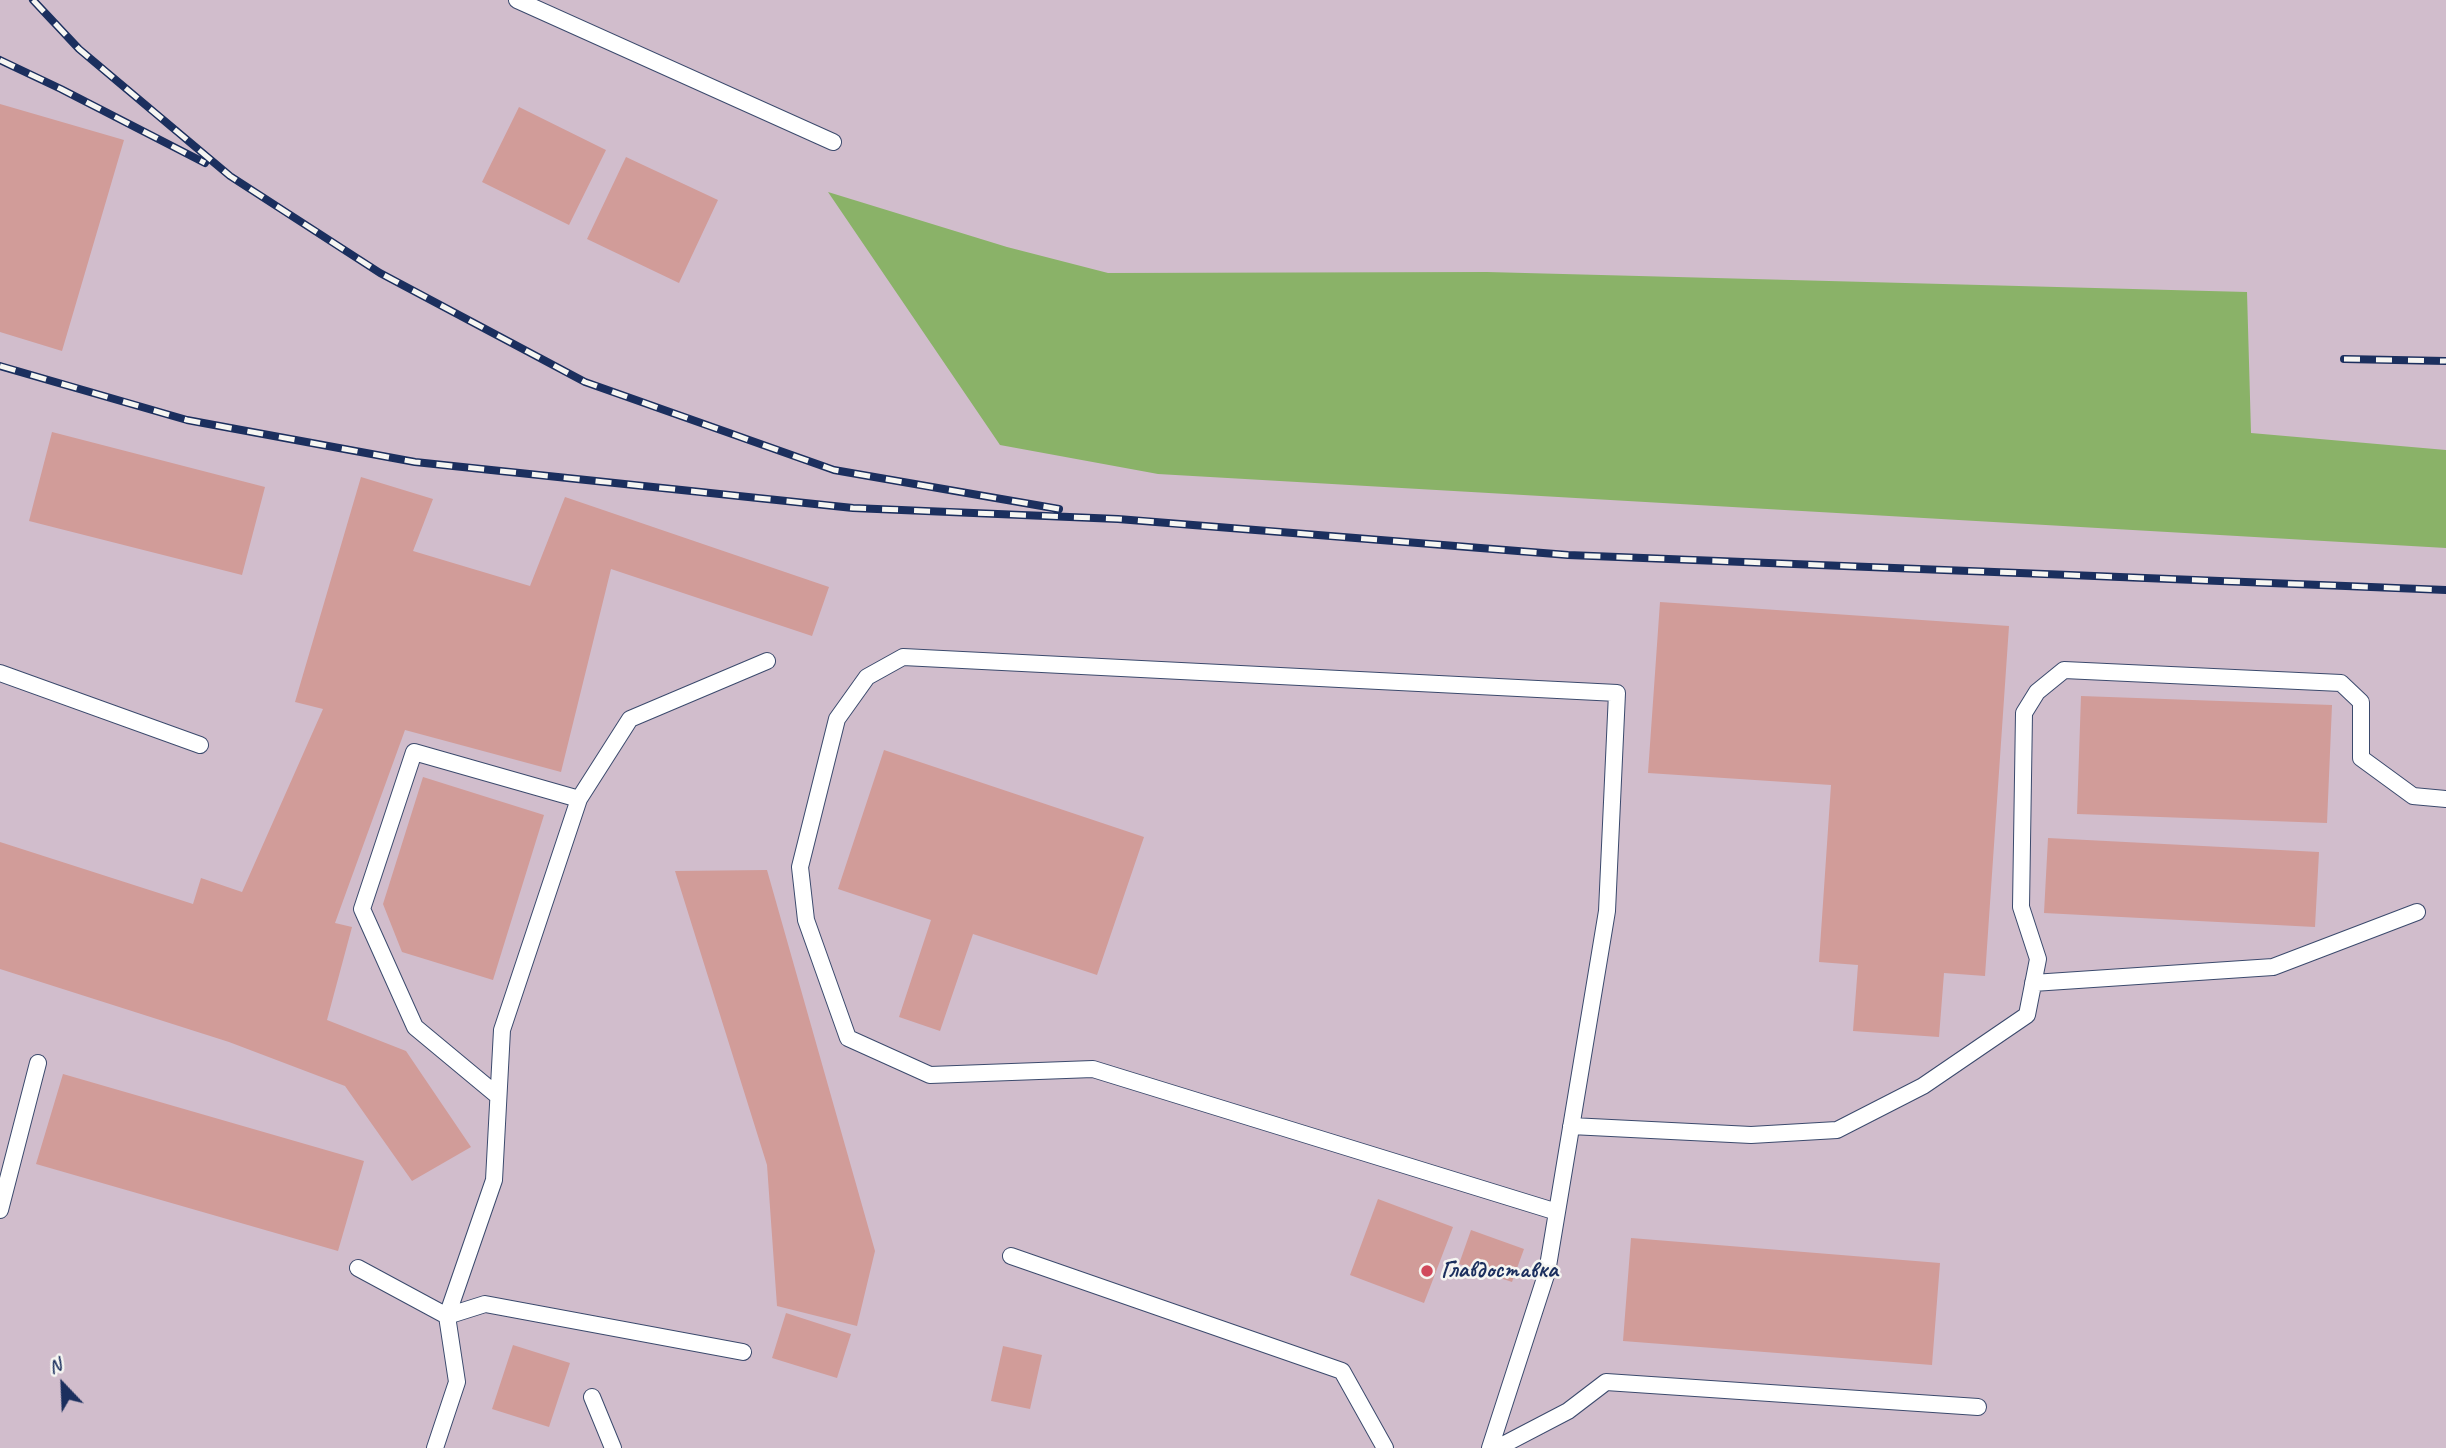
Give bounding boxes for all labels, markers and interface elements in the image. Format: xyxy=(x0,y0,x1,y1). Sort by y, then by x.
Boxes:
place label: Главдоставка xyxy=(1441,1257,1558,1285)
marker: Главдоставка xyxy=(1419,1263,1435,1279)
north arrow xyxy=(28,1350,98,1420)
text: N xyxy=(45,1352,65,1379)

